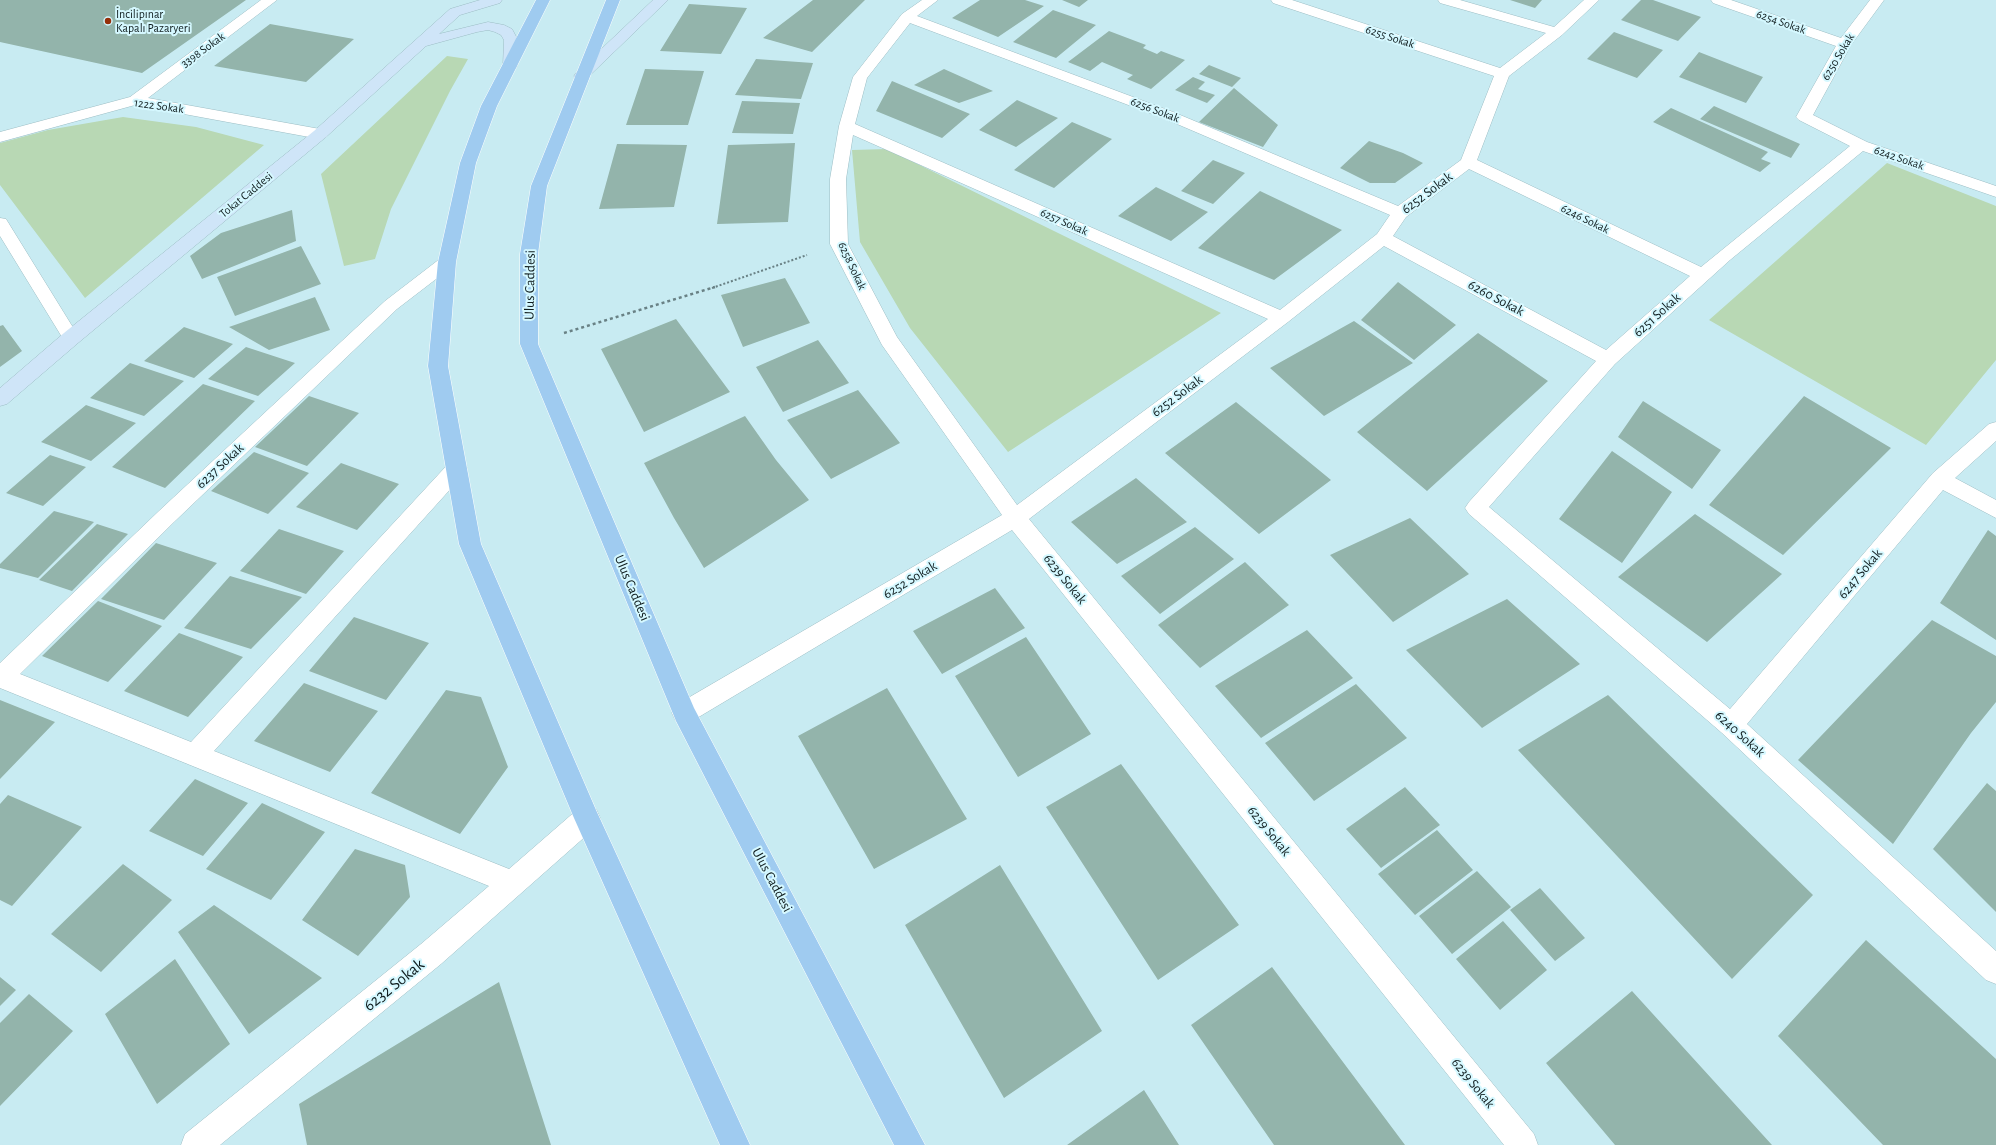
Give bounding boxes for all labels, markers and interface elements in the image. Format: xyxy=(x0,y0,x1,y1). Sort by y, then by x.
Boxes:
place label: İncilipınar Kapalı Pazaryeri xyxy=(116,7,191,35)
street label: 6254 Sokak xyxy=(1754,7,1808,37)
marker: İncilipınar Kapalı Pazaryeri xyxy=(103,16,113,26)
street label: 6255 Sokak xyxy=(1364,22,1416,52)
street label: 3398 Sokak xyxy=(178,29,228,71)
street label: 6250 Sokak xyxy=(1818,31,1858,83)
street label: 6256 Sokak xyxy=(1128,94,1182,126)
street label: 1222 Sokak xyxy=(133,95,185,117)
street label: 6242 Sokak xyxy=(1872,143,1926,173)
street label: 6252 Sokak xyxy=(1398,168,1456,218)
street label: Tokat Caddesi xyxy=(216,169,276,221)
street label: 6246 Sokak xyxy=(1558,201,1612,237)
street label: 6257 Sokak xyxy=(1038,205,1090,239)
street label: 6258 Sokak xyxy=(835,240,869,292)
street label: Ulus Caddesi xyxy=(521,250,539,320)
street label: 6260 Sokak xyxy=(1465,276,1527,320)
street label: 6251 Sokak xyxy=(1630,289,1684,341)
street label: 6252 Sokak xyxy=(1148,371,1206,421)
street label: 6237 Sokak xyxy=(193,440,247,492)
street label: 6247 Sokak xyxy=(1834,546,1886,602)
street label: 6239 Sokak xyxy=(1040,550,1090,608)
street label: Ulus Caddesi xyxy=(611,552,653,624)
street label: 6252 Sokak xyxy=(880,557,940,603)
street label: 6240 Sokak xyxy=(1712,707,1768,761)
street label: 6239 Sokak xyxy=(1244,802,1294,860)
street label: Ulus Caddesi xyxy=(748,845,796,915)
street label: 6232 Sokak xyxy=(359,954,429,1016)
street label: 6239 Sokak xyxy=(1448,1054,1498,1112)

